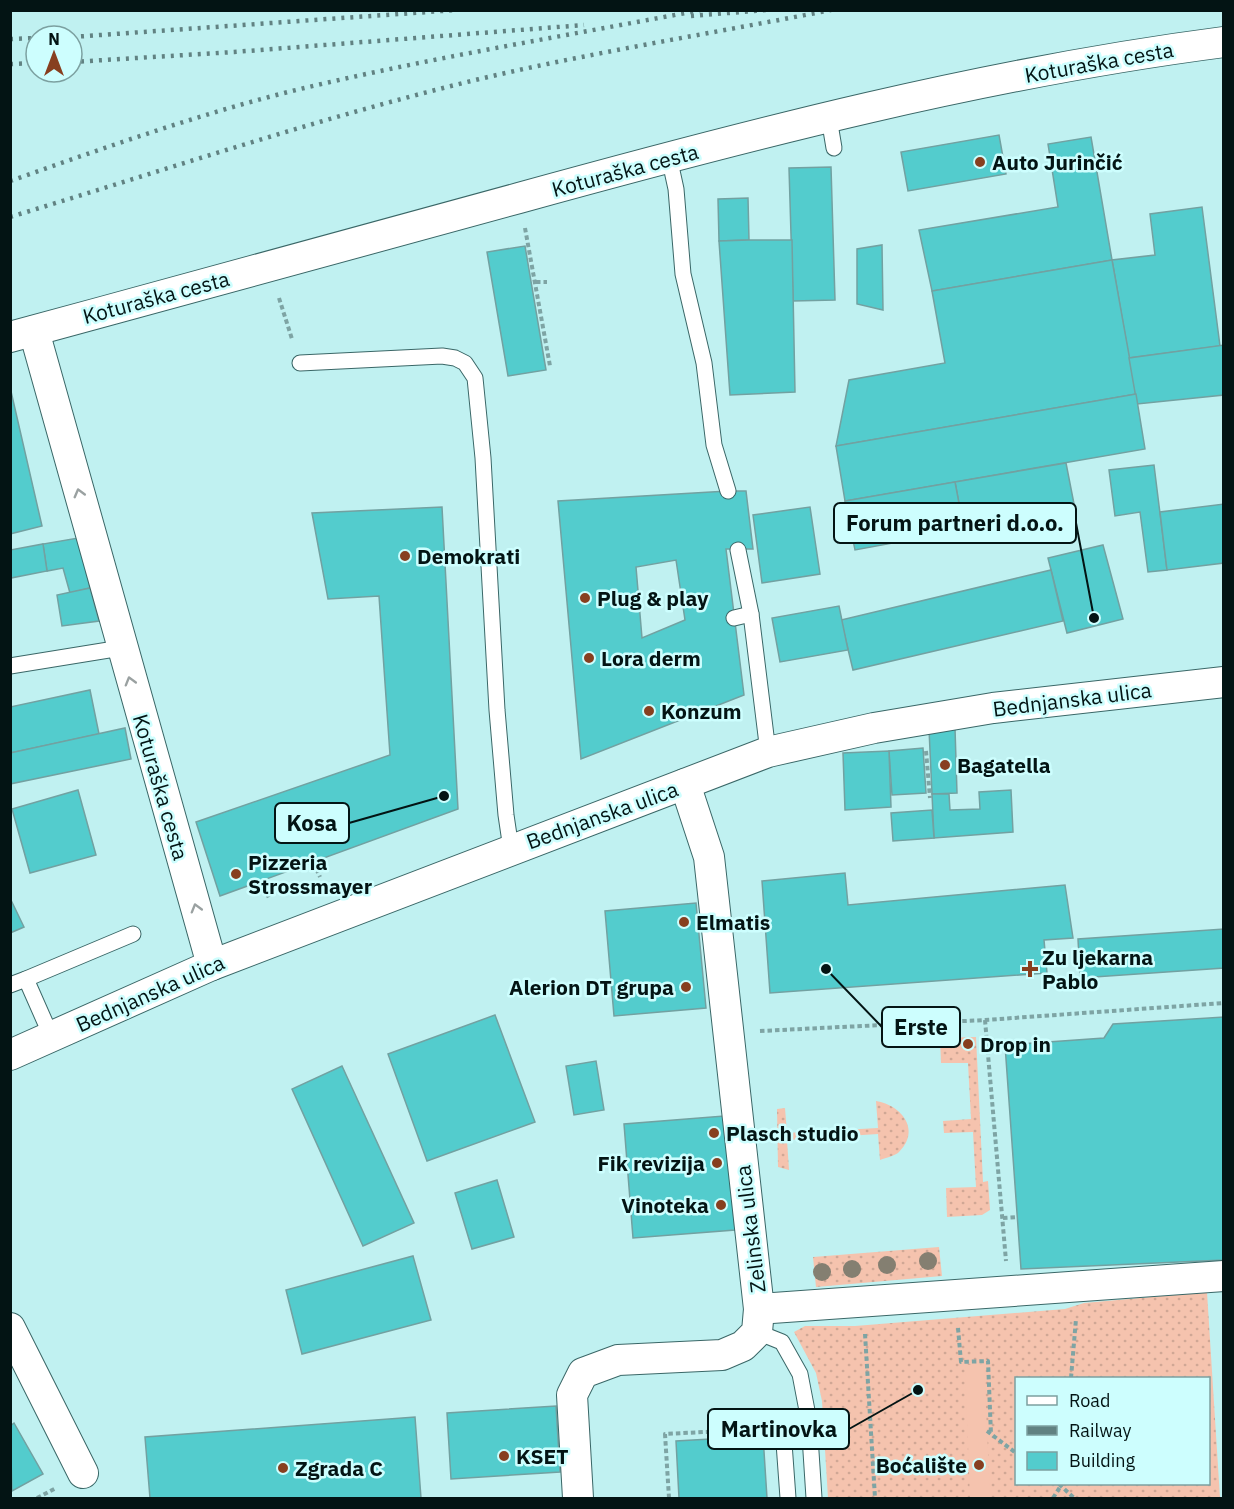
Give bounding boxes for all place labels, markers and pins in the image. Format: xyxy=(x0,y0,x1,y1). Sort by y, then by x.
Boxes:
place label: Auto Jurinčić xyxy=(992,148,1123,176)
marker: Auto Jurinčić xyxy=(973,155,987,169)
callout: Forum partneri d.o.o. xyxy=(834,503,1076,543)
place label: Demokrati xyxy=(417,542,520,570)
marker: Demokrati xyxy=(398,549,412,563)
place label: Plug & play xyxy=(597,584,709,612)
marker: Plug & play xyxy=(578,591,592,605)
place label: Lora derm xyxy=(601,644,701,672)
marker: Lora derm xyxy=(582,651,596,665)
place label: Konzum xyxy=(661,697,742,725)
marker: Konzum xyxy=(642,704,656,718)
place label: Bagatella xyxy=(957,751,1051,779)
marker: Bagatella xyxy=(938,758,952,772)
callout: Kosa xyxy=(275,803,349,843)
place label: Pizzeria Strossmayer xyxy=(248,848,373,900)
marker: Pizzeria Strossmayer xyxy=(229,867,243,881)
place label: Elmatis xyxy=(696,908,770,936)
marker: Elmatis xyxy=(677,915,691,929)
place label: Zu ljekarna Pablo xyxy=(1042,943,1153,995)
marker: Zu ljekarna Pablo xyxy=(1023,962,1037,976)
place label: Alerion DT grupa xyxy=(509,973,674,1001)
marker: Alerion DT grupa xyxy=(679,980,693,994)
callout: Erste xyxy=(882,1007,960,1047)
place label: Drop in xyxy=(980,1030,1051,1058)
marker: Drop in xyxy=(961,1037,975,1051)
place label: Plasch studio xyxy=(726,1119,859,1147)
marker: Plasch studio xyxy=(707,1126,721,1140)
place label: Fik revizija xyxy=(598,1149,705,1177)
marker: Fik revizija xyxy=(710,1156,724,1170)
place label: Vinoteka xyxy=(621,1191,709,1219)
marker: Vinoteka xyxy=(714,1198,728,1212)
callout: Martinovka xyxy=(708,1409,849,1449)
place label: KSET xyxy=(516,1442,569,1470)
marker: KSET xyxy=(497,1449,511,1463)
place label: Boćalište xyxy=(876,1451,967,1479)
place label: Zgrada C xyxy=(295,1454,383,1482)
marker: Boćalište xyxy=(972,1458,986,1472)
marker: Zgrada C xyxy=(276,1461,290,1475)

